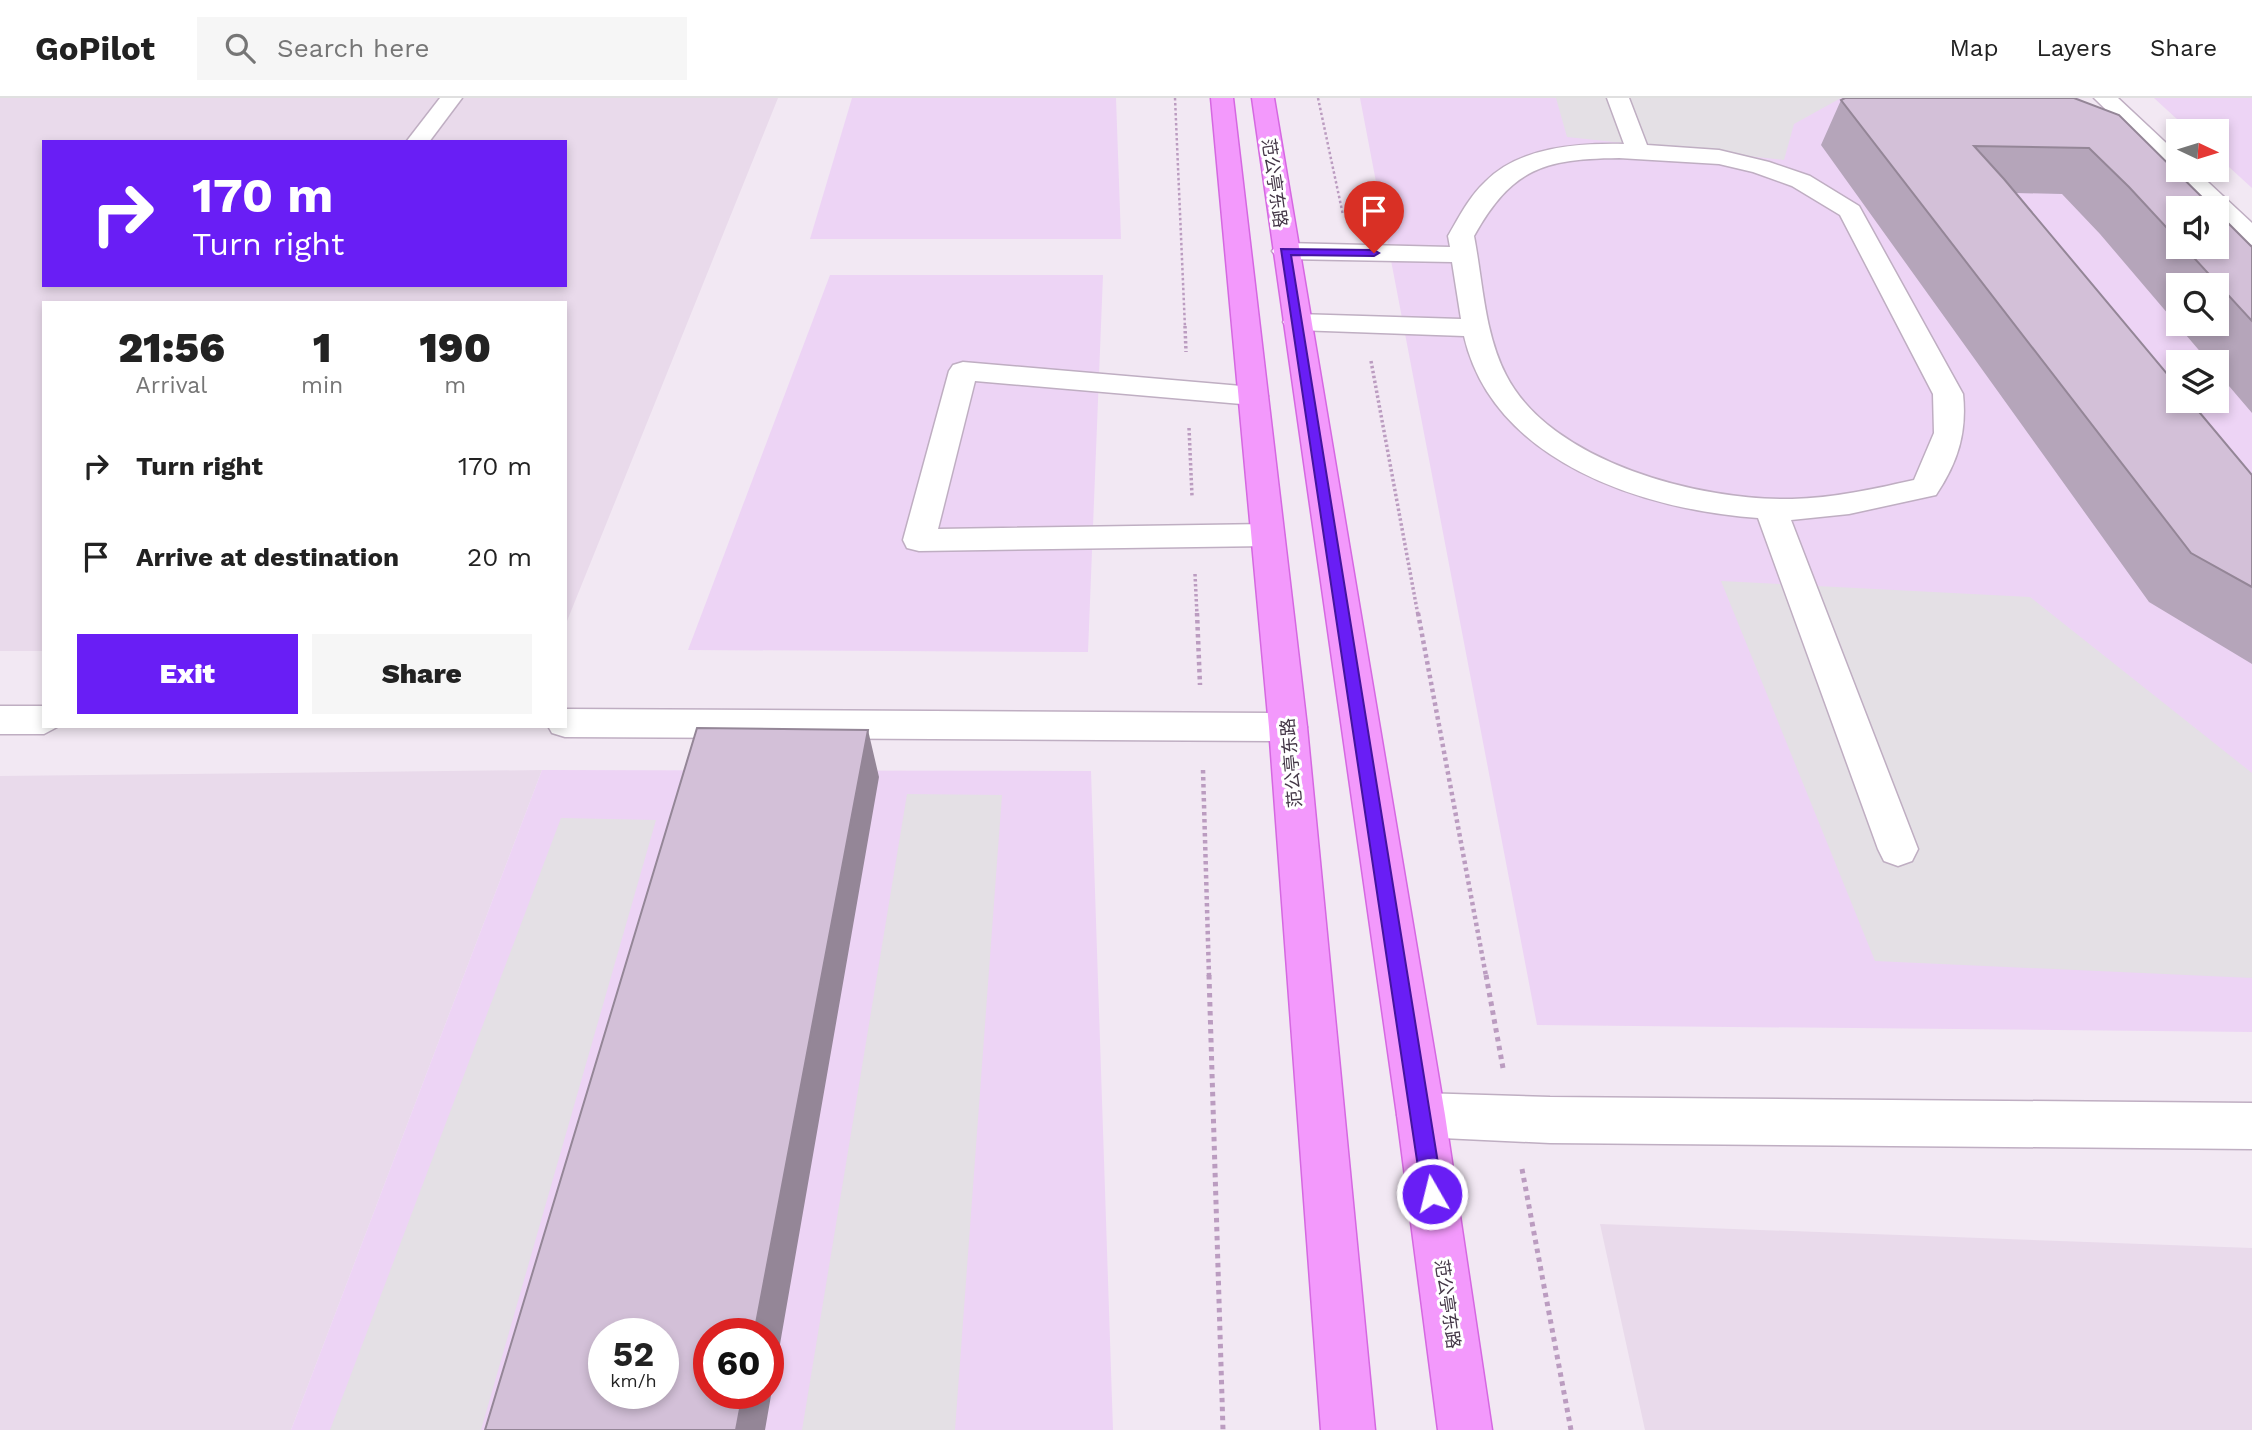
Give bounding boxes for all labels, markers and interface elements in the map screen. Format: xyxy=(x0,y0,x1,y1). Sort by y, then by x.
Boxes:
search box xyxy=(197,17,687,80)
text: GoPilot xyxy=(35,29,155,68)
icon: search xyxy=(221,29,259,67)
text: Search here xyxy=(277,33,429,63)
text: Map xyxy=(1950,34,1998,62)
text: Layers xyxy=(2036,34,2112,62)
text: Share xyxy=(2150,34,2217,62)
north arrow xyxy=(2166,119,2230,182)
map controls xyxy=(2166,119,2229,413)
street label: 范公亭东路 xyxy=(1258,137,1292,229)
text: 170 m xyxy=(192,166,333,224)
icon: right xyxy=(77,168,168,259)
pin xyxy=(1344,181,1404,253)
icon: arrive xyxy=(1355,192,1393,230)
button: sound xyxy=(2166,196,2229,259)
text: Turn right xyxy=(192,225,344,263)
button: search xyxy=(2166,273,2229,336)
text: 21:56 xyxy=(118,323,225,372)
text: 1 xyxy=(313,323,331,372)
text: 190 xyxy=(419,323,491,372)
button: layers xyxy=(2166,350,2229,413)
text: Arrival xyxy=(136,372,207,399)
text: min xyxy=(301,372,343,399)
text: m xyxy=(444,372,466,399)
icon: right xyxy=(77,447,115,485)
text: Turn right xyxy=(136,451,263,481)
text: 170 m xyxy=(458,451,532,481)
icon: arrive xyxy=(77,538,115,576)
text: Arrive at destination xyxy=(136,542,399,572)
text: 20 m xyxy=(467,542,532,572)
button: Exit xyxy=(77,634,298,714)
button: Share xyxy=(312,634,532,714)
street label: 范公亭东路 xyxy=(1277,717,1305,809)
position arrow xyxy=(1395,1157,1469,1231)
street label: 范公亭东路 xyxy=(1431,1258,1465,1350)
speed limit sign: 60 xyxy=(693,1318,784,1409)
text: 52 xyxy=(613,1333,654,1375)
text: km/h xyxy=(610,1370,657,1391)

